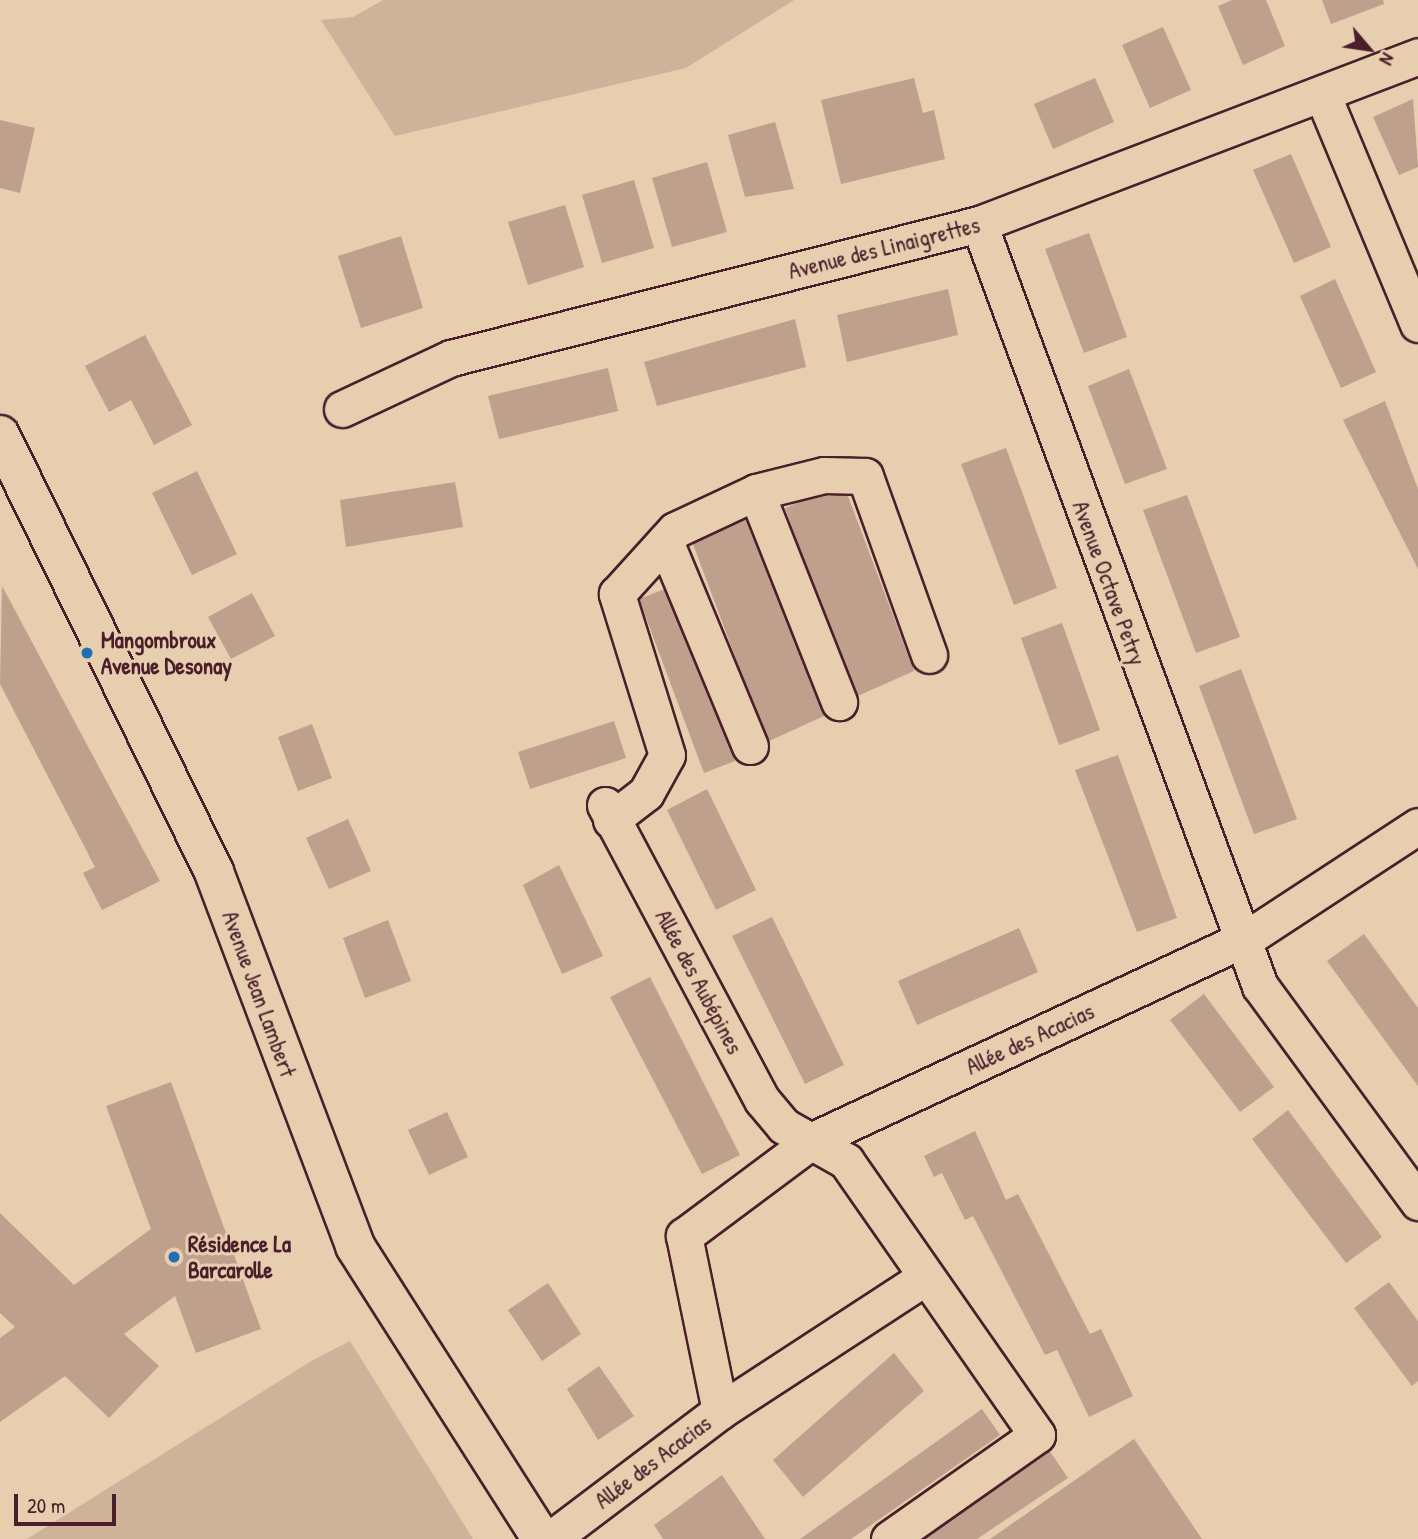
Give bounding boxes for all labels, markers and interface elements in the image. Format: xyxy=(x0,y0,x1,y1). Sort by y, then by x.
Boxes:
north arrow xyxy=(1334,14,1404,84)
text: N xyxy=(1374,48,1401,70)
street label: Avenue des Linaigrettes xyxy=(785,211,983,285)
street label: Avenue Octave Petry xyxy=(1067,497,1151,669)
place label: Mangombroux Avenue Desonay xyxy=(101,626,232,680)
marker: Mangombroux Avenue Desonay xyxy=(79,645,95,661)
street label: Allée des Aubépines xyxy=(649,905,749,1059)
street label: Avenue Jean Lambert xyxy=(216,907,302,1081)
street label: Allée des Acacias xyxy=(962,997,1098,1081)
place label: Résidence La Barcarolle xyxy=(188,1230,291,1284)
marker: Résidence La Barcarolle xyxy=(166,1249,182,1265)
street label: Allée des Acacias xyxy=(590,1409,716,1515)
scale bar xyxy=(18,1480,119,1524)
text: 20 m xyxy=(27,1491,65,1520)

